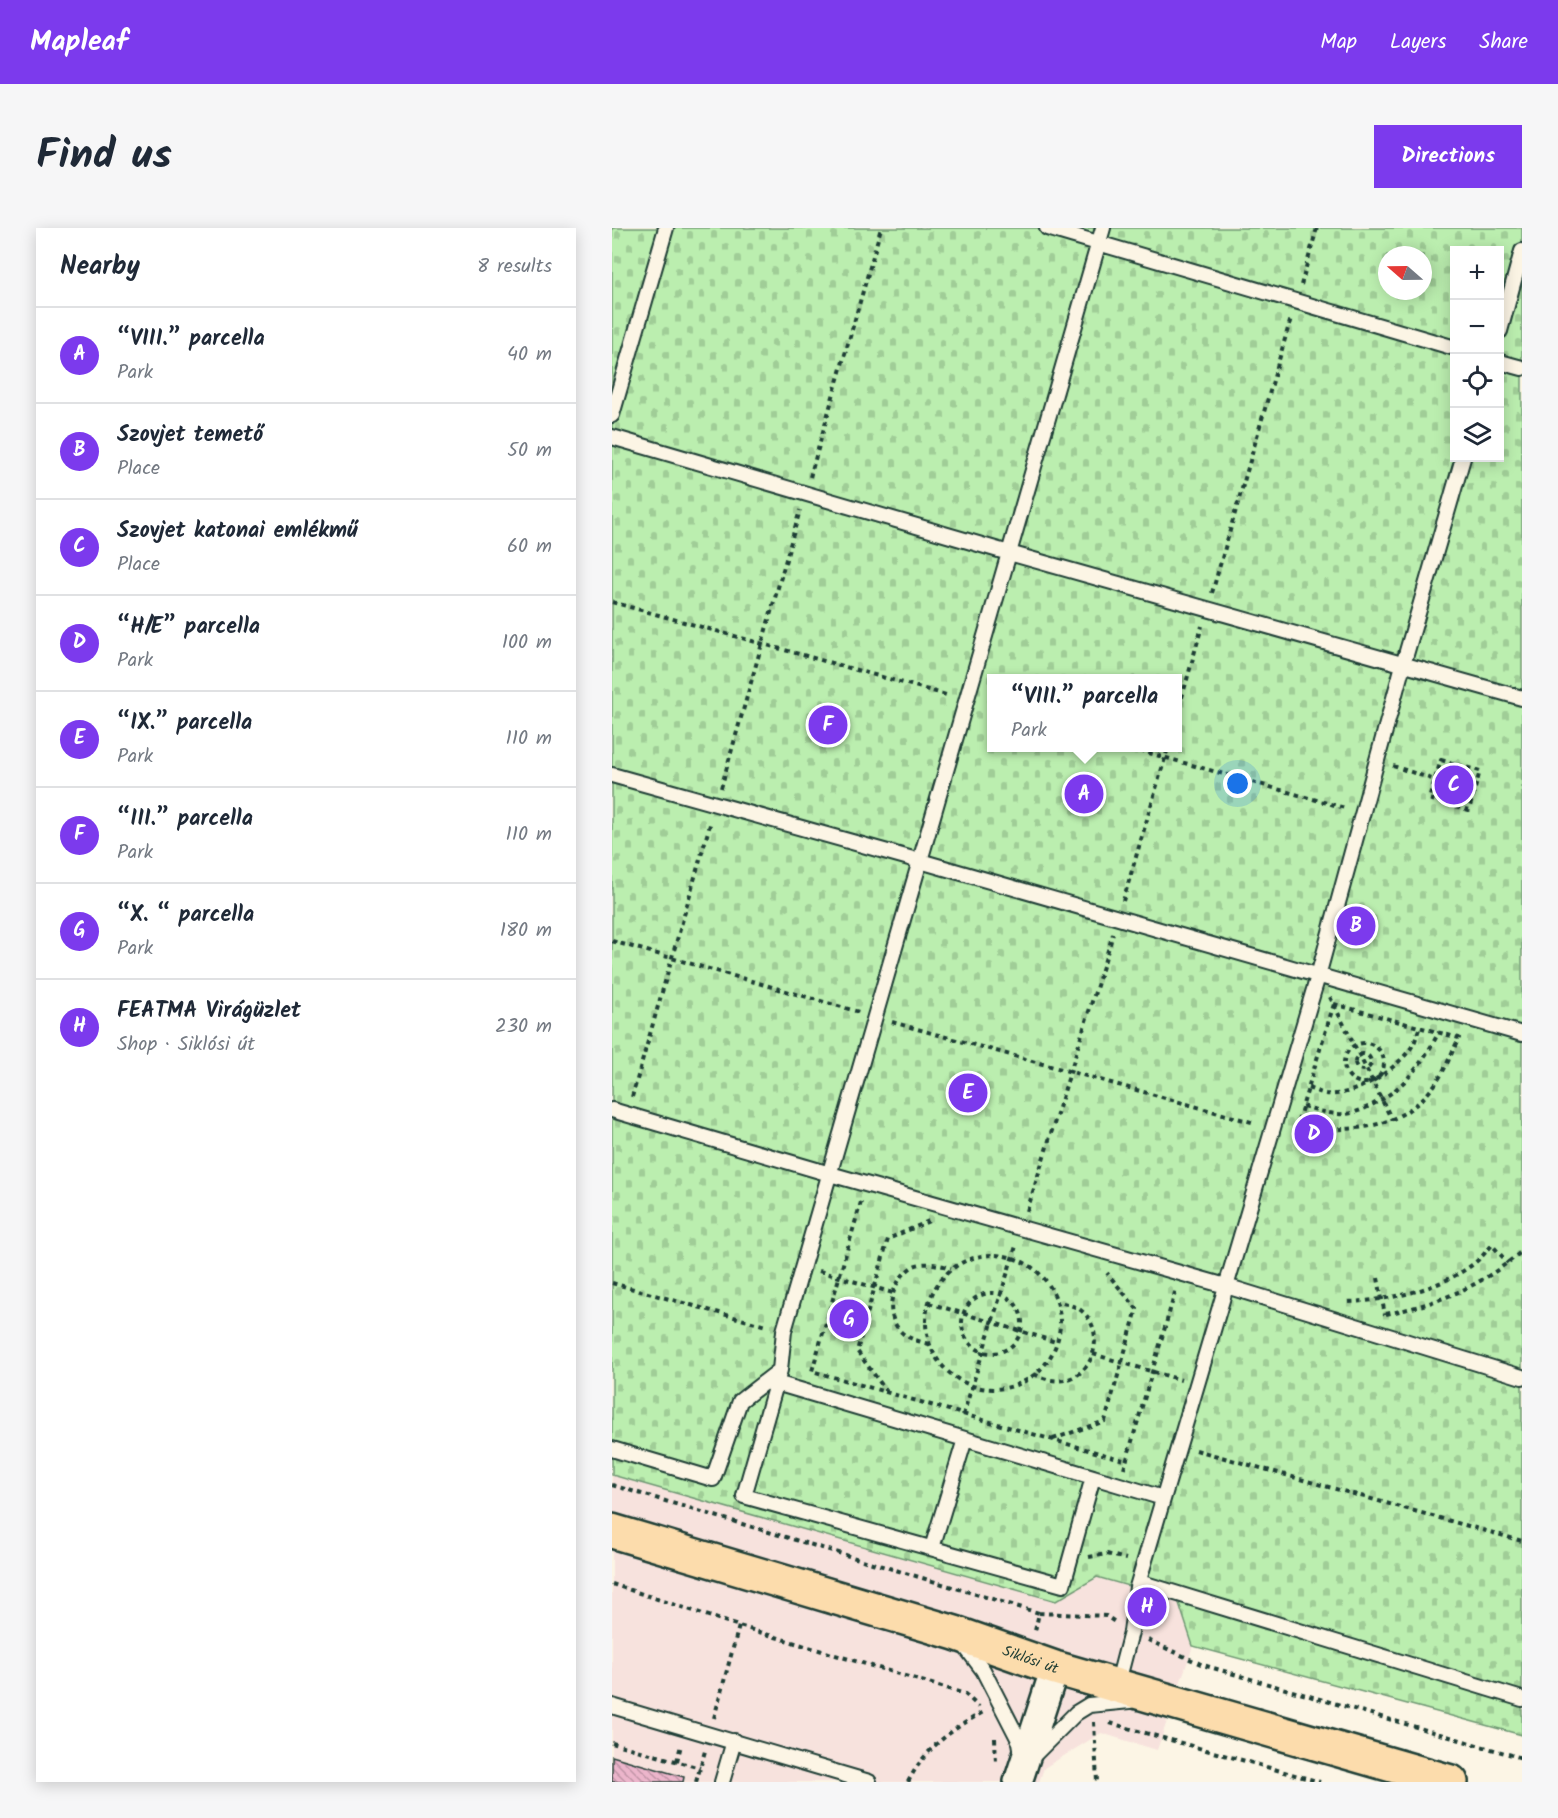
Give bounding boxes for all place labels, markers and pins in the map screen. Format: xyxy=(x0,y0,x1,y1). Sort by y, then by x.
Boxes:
pin: F xyxy=(808,702,848,748)
pin: C xyxy=(1434,762,1474,808)
pin: A xyxy=(1064,772,1104,816)
pin: B xyxy=(1336,904,1376,948)
pin: E xyxy=(948,1070,988,1116)
pin: D xyxy=(1294,1112,1334,1156)
pin: G xyxy=(830,1296,868,1342)
pin: H xyxy=(1128,1584,1166,1630)

